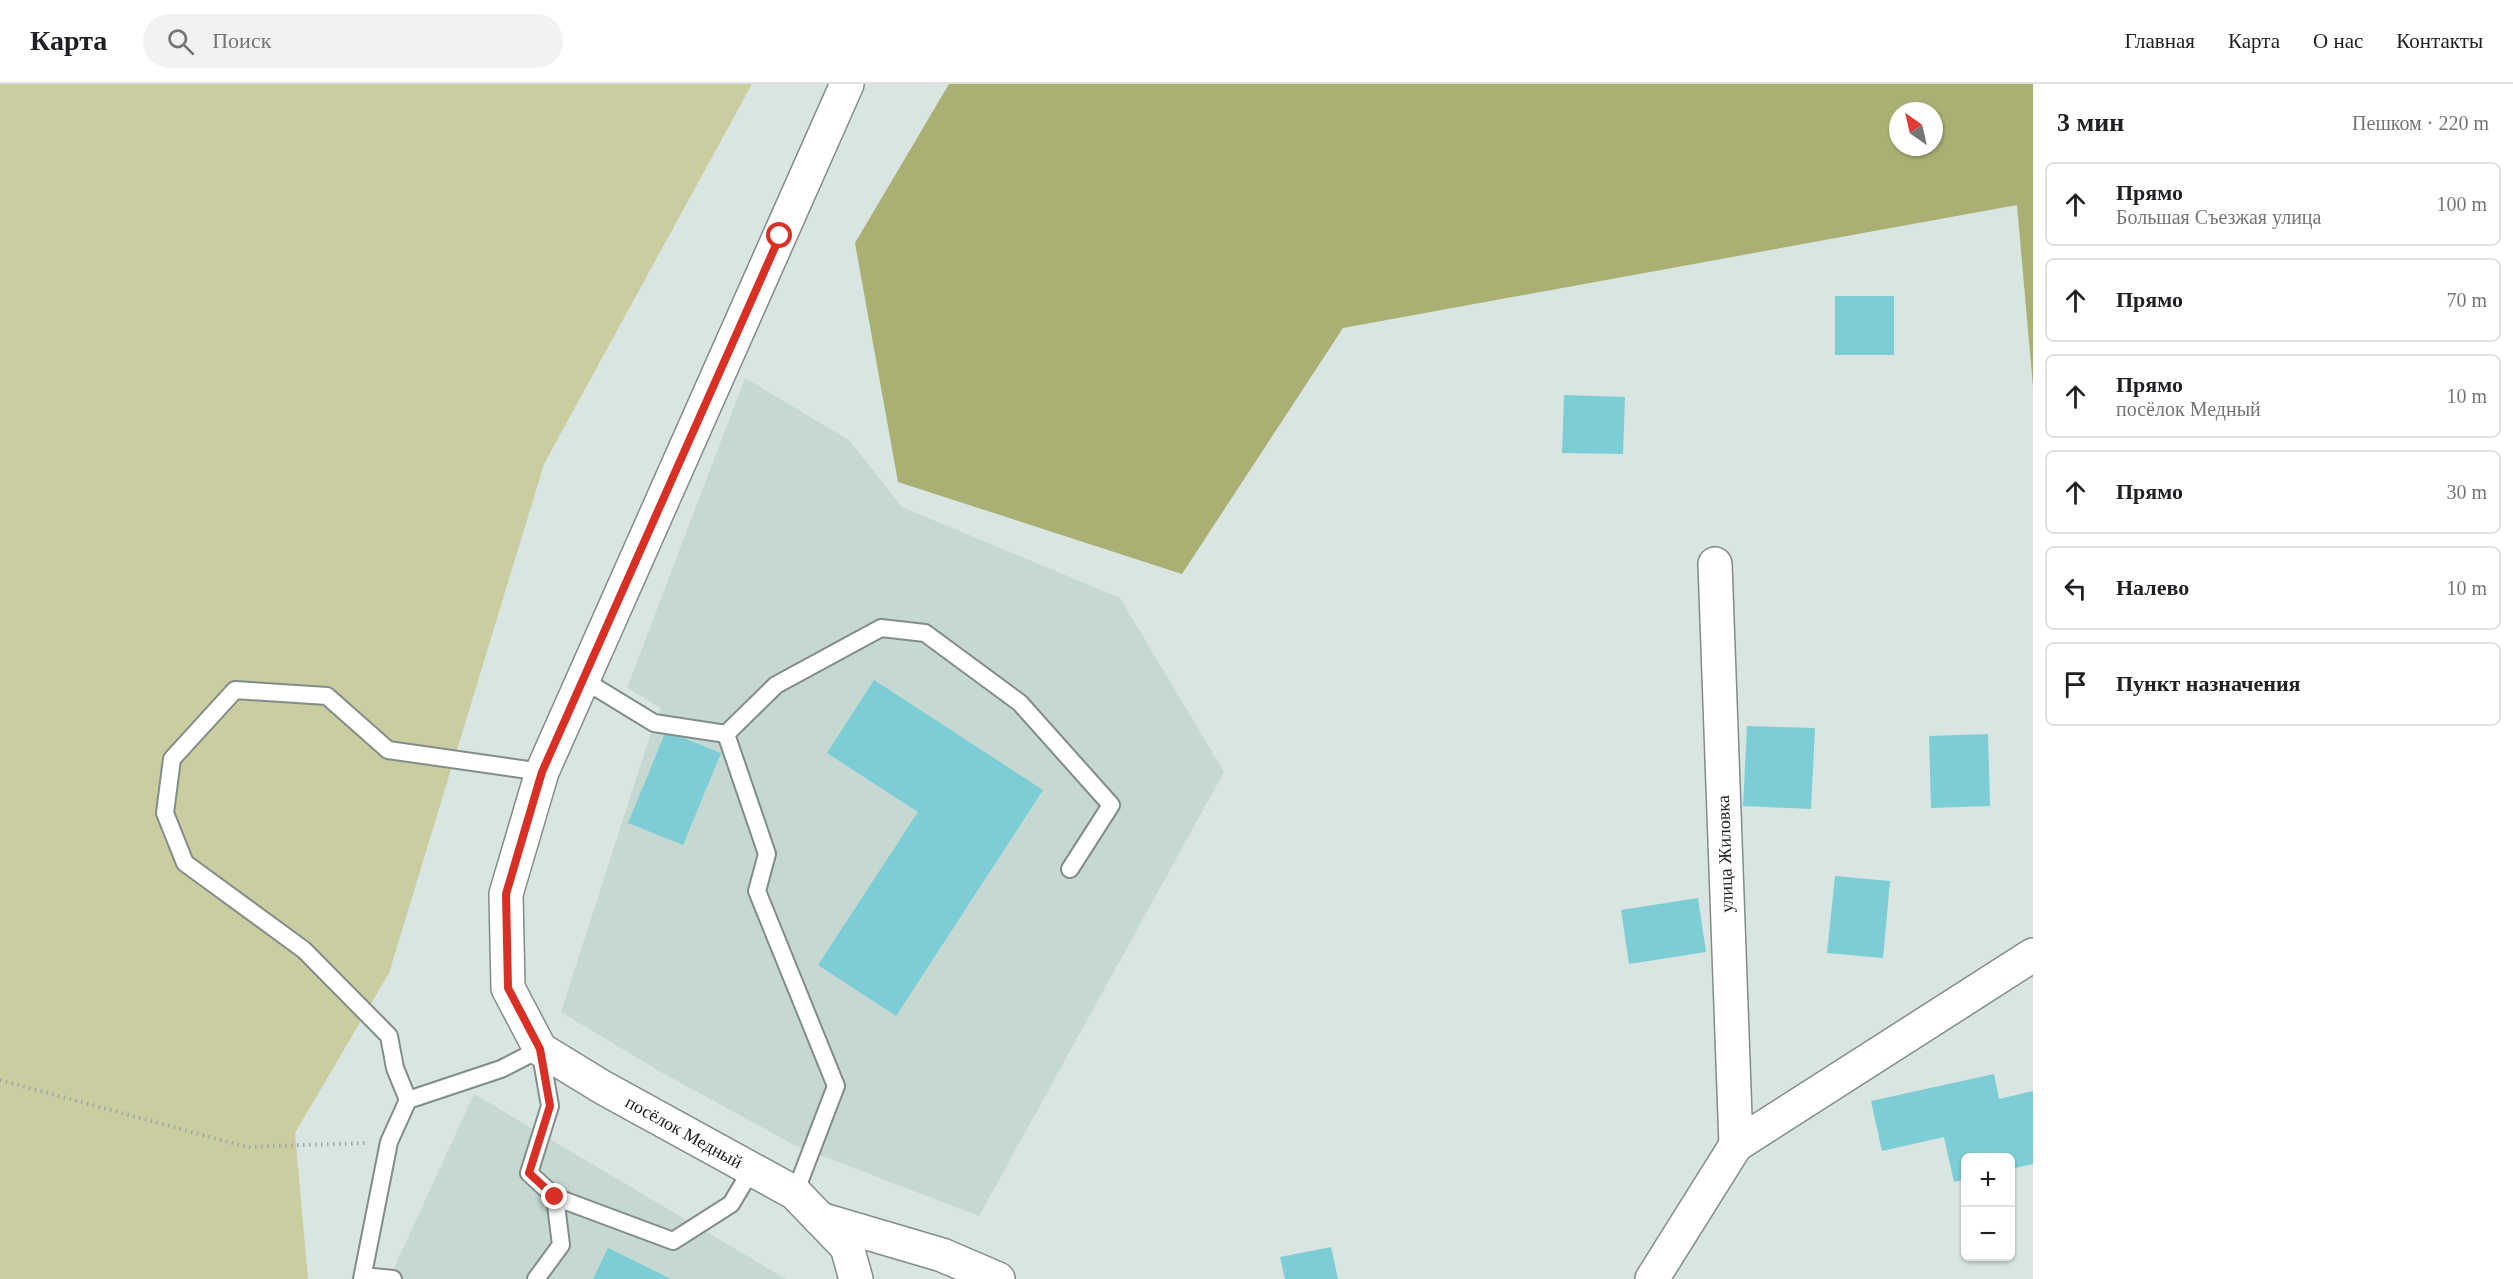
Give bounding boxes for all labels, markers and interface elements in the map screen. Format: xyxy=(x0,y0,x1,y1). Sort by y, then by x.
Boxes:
search box xyxy=(143,14,563,68)
text: Карта xyxy=(30,25,107,56)
icon: search xyxy=(164,25,197,58)
text: Поиск xyxy=(212,28,271,53)
text: Главная xyxy=(2125,29,2195,53)
text: Карта xyxy=(2228,29,2280,53)
text: О нас xyxy=(2313,29,2363,53)
text: Контакты xyxy=(2396,29,2483,53)
north arrow xyxy=(1889,102,1943,156)
text: 3 мин xyxy=(2057,108,2124,137)
text: Пешком · 220 m xyxy=(2352,112,2489,134)
text: Прямо xyxy=(2116,180,2183,205)
icon: ahead xyxy=(2059,188,2092,221)
text: 100 m xyxy=(2436,193,2487,215)
text: Большая Съезжая улица xyxy=(2116,206,2321,228)
route start xyxy=(766,222,792,248)
icon: ahead xyxy=(2059,284,2092,317)
text: Прямо xyxy=(2116,287,2183,312)
text: 70 m xyxy=(2446,289,2487,311)
text: Прямо xyxy=(2116,372,2183,397)
icon: ahead xyxy=(2059,380,2092,413)
text: 10 m xyxy=(2446,385,2487,407)
text: посёлок Медный xyxy=(2116,398,2261,420)
icon: ahead xyxy=(2059,476,2092,509)
text: Прямо xyxy=(2116,479,2183,504)
text: 30 m xyxy=(2446,481,2487,503)
icon: left xyxy=(2059,572,2092,605)
text: Налево xyxy=(2116,575,2189,600)
text: 10 m xyxy=(2446,577,2487,599)
icon: arrive xyxy=(2059,668,2092,701)
text: Пункт назначения xyxy=(2116,671,2301,696)
street label: улица Жиловка xyxy=(1713,795,1737,913)
street label: посёлок Медный xyxy=(622,1092,746,1173)
map controls xyxy=(1961,1153,2015,1261)
button: + xyxy=(1961,1153,2015,1207)
route end xyxy=(541,1183,567,1209)
button: − xyxy=(1961,1207,2015,1261)

